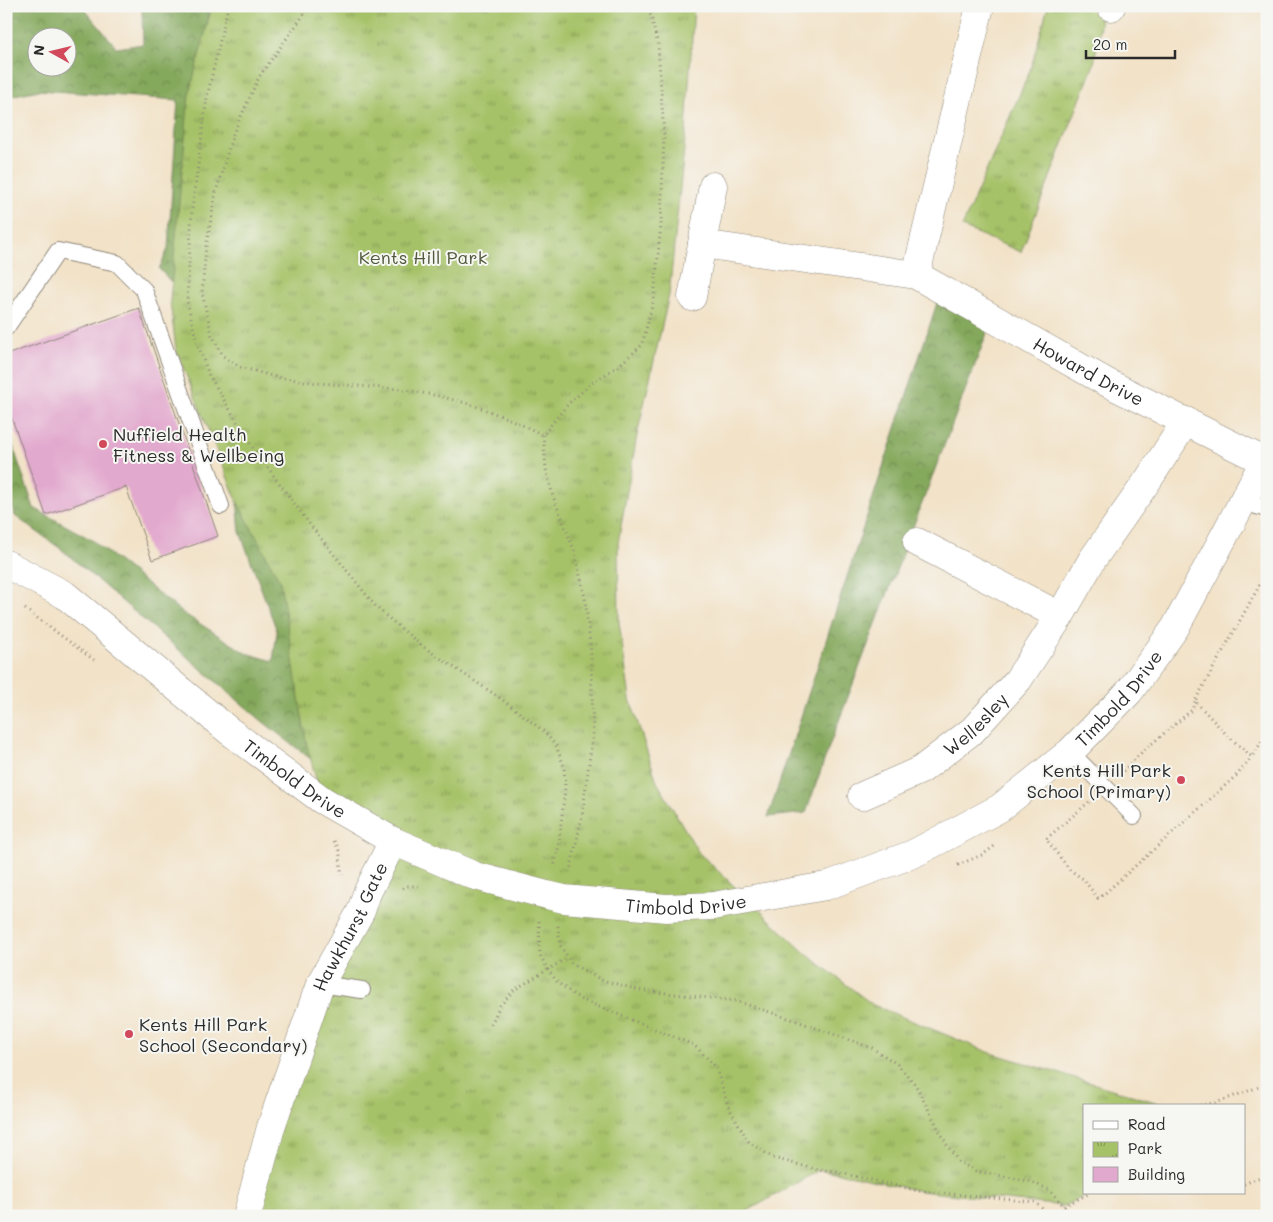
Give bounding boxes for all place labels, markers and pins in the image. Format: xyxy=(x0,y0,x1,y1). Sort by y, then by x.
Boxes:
place label: Nuffield Health Fitness & Wellbeing xyxy=(113,422,284,467)
marker: Nuffield Health Fitness & Wellbeing xyxy=(97,438,109,450)
place label: Kents Hill Park School (Primary) xyxy=(1027,758,1171,803)
marker: Kents Hill Park School (Primary) xyxy=(1175,774,1187,786)
place label: Kents Hill Park School (Secondary) xyxy=(139,1012,307,1057)
marker: Kents Hill Park School (Secondary) xyxy=(123,1028,135,1040)

